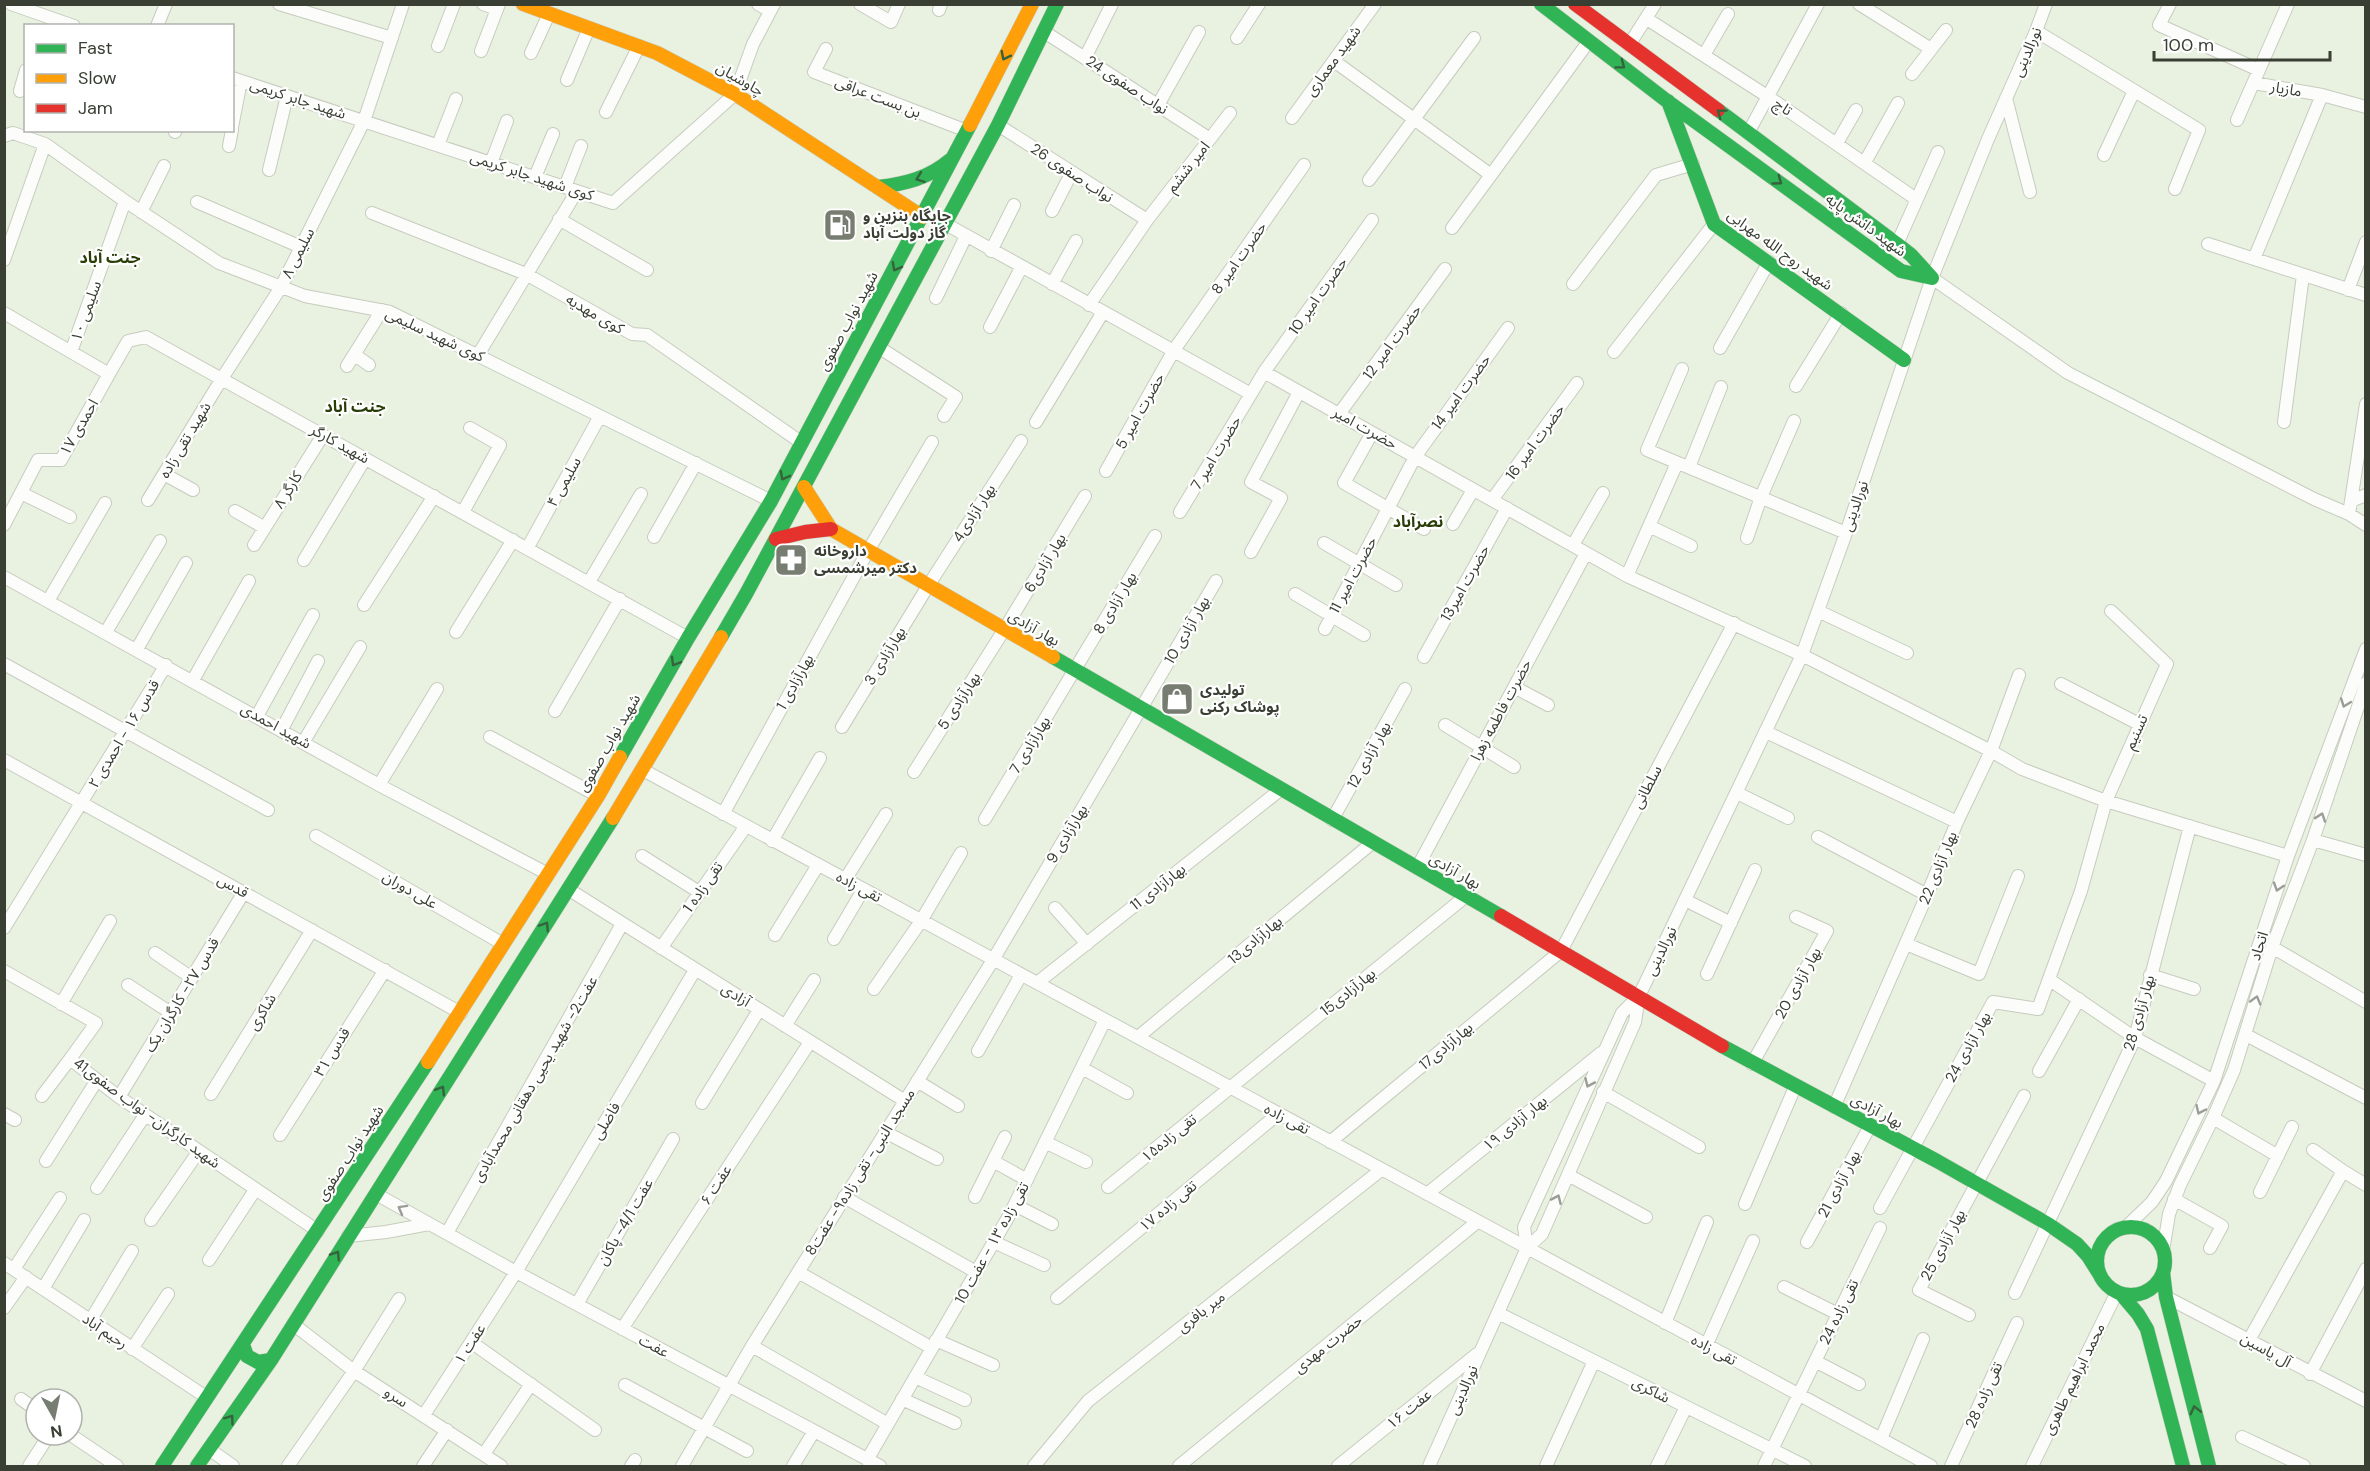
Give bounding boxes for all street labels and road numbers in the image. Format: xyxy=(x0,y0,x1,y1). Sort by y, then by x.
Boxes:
street label: شهید معماری xyxy=(1301,22,1365,100)
street label: نورالدینی xyxy=(2008,24,2046,80)
street label: نواب صفوی 24 xyxy=(1082,51,1172,119)
street label: چاوشیان xyxy=(713,57,768,101)
street label: بن بست عراقی xyxy=(832,71,924,123)
street label: شهید جابر کریمی xyxy=(247,74,349,124)
street label: مازیار xyxy=(2268,76,2303,102)
street label: تاچ xyxy=(1769,93,1796,122)
street label: امیر ششم xyxy=(1162,137,1215,197)
street label: نواب صفوی 26 xyxy=(1027,139,1117,207)
street label: کوی شهید جابر کریمی xyxy=(468,147,597,206)
street label: شهید دانش پایه xyxy=(1821,189,1911,261)
street label: شهید روح الله مهرابی xyxy=(1722,205,1837,297)
street label: حضرت امیر 8 xyxy=(1207,218,1271,298)
street label: سلیمی ۸ xyxy=(277,224,319,282)
street label: حضرت امیر 10 xyxy=(1284,253,1352,339)
street label: شهید نواب صفوی xyxy=(813,268,883,374)
street label: سلیمی ۱۰ xyxy=(66,278,106,344)
street label: کوی مهدیه xyxy=(562,289,628,339)
street label: حضرت امیر 12 xyxy=(1358,300,1426,384)
street label: کوی شهید سلیمی xyxy=(382,303,489,367)
street label: حضرت امیر 14 xyxy=(1427,350,1495,434)
street label: حضرت امیر 5 xyxy=(1111,369,1169,453)
street label: احمدی ۱۷ xyxy=(55,395,103,459)
street label: شهید تقی زاده xyxy=(154,398,216,482)
street label: حضرت امیر 16 xyxy=(1501,400,1569,484)
street label: حضرت امیر xyxy=(1328,402,1401,454)
street label: حضرت امیر 7 xyxy=(1186,412,1246,494)
street label: شهید کارگر xyxy=(306,419,373,468)
street label: سلیمی ۴ xyxy=(542,453,586,511)
street label: کارگر ۸ xyxy=(269,467,308,512)
street label: نورالدینی xyxy=(1837,478,1873,534)
street label: بهار آزادی4 xyxy=(948,480,1000,546)
street label: بهار آزادی6 xyxy=(1020,530,1070,596)
street label: حضرت امیر 11 xyxy=(1324,533,1382,617)
street label: حضرت امیر13 xyxy=(1436,541,1494,625)
street label: بهار آزادی 8 xyxy=(1089,568,1141,638)
street label: بهار آزادی 10 xyxy=(1160,592,1214,668)
street label: بهار آزادی xyxy=(1005,605,1063,651)
street label: بهارآزادی 3 xyxy=(860,623,910,689)
street label: بهارآزادی 1 xyxy=(772,651,818,713)
street label: حضرت فاطمه زهرا xyxy=(1466,656,1536,764)
street label: بهارآزادی 5 xyxy=(933,668,985,734)
street label: قدس ۱۶ - احمدی ۲ xyxy=(84,676,164,792)
street label: شهید نواب صفوی xyxy=(573,690,645,796)
street label: شهید احمدی xyxy=(237,698,315,754)
street label: تسنیم xyxy=(2119,711,2153,753)
street label: بهارآزادی 7 xyxy=(1005,712,1055,778)
street label: بهار آزادی 12 xyxy=(1342,718,1396,792)
street label: سلطانی xyxy=(1627,762,1667,812)
street label: بهارآزادی 9 xyxy=(1042,801,1092,867)
street label: بهار آزادی 22 xyxy=(1914,828,1962,908)
street label: بهار آزادی xyxy=(1426,848,1484,894)
street label: تقی زاده 1 xyxy=(678,858,728,916)
street label: بهارآزادی 11 xyxy=(1126,859,1190,915)
street label: علی دوران xyxy=(379,866,441,914)
street label: تقی زاده xyxy=(833,867,885,907)
street label: قدس xyxy=(214,869,252,903)
street label: بهارآزادی13 xyxy=(1223,911,1287,969)
street label: نورالدینی xyxy=(1641,923,1681,979)
street label: اتحاد xyxy=(2245,929,2273,963)
street label: قدس ۲۷- کارگران یک xyxy=(140,934,224,1056)
street label: بهار آزادی 20 xyxy=(1770,944,1826,1022)
street label: بهارآزادی15 xyxy=(1316,964,1380,1020)
street label: عفت2- شهید یحیی دهقانی محمدآبادی xyxy=(468,972,603,1186)
street label: بهار آزادی 28 xyxy=(2119,973,2159,1053)
street label: آزادی xyxy=(718,978,755,1012)
street label: شاکری xyxy=(243,990,281,1034)
street label: بهار آزادی 24 xyxy=(1940,1008,1996,1086)
street label: بهارآزادی17 xyxy=(1415,1018,1477,1074)
street label: قدس ۳۱ xyxy=(309,1024,355,1080)
street label: شهید کارگران- نواب صفوی41 xyxy=(70,1053,225,1173)
street label: مسجد النبی- تقی زاده۹- عفت8 xyxy=(800,1085,920,1259)
street label: بهار آزادی xyxy=(1847,1089,1907,1133)
street label: بهار آزادی ۱۹ xyxy=(1479,1091,1551,1155)
street label: فاضلی xyxy=(587,1098,625,1143)
street label: تقی زاده xyxy=(1261,1099,1313,1139)
street label: شهید نواب صفوی xyxy=(312,1101,388,1205)
street label: تقی زاده۱۵ xyxy=(1137,1109,1201,1167)
street label: بهار آزادی 21 xyxy=(1813,1147,1865,1221)
street label: عفت ۶ xyxy=(696,1161,737,1209)
street label: عفت 4/1- پاکان xyxy=(592,1175,658,1269)
street label: تقی زاده ۱۷ xyxy=(1135,1176,1201,1236)
street label: تقی زاده ۱۳ - عفت 10 xyxy=(950,1178,1034,1308)
street label: بهار آزادی 25 xyxy=(1916,1206,1970,1284)
street label: تقی زاده 24 xyxy=(1815,1276,1863,1348)
street label: میر بافری xyxy=(1173,1287,1229,1337)
street label: رحیم آباد xyxy=(78,1308,132,1354)
street label: حضرت مهدی xyxy=(1290,1310,1367,1378)
street label: عفت ۱ xyxy=(450,1320,491,1368)
street label: محمد ابراهیم طاهری xyxy=(2038,1320,2111,1439)
street label: آل یاسین xyxy=(2237,1328,2295,1372)
street label: عفت xyxy=(635,1330,673,1362)
street label: تقی زاده xyxy=(1688,1330,1740,1370)
street label: تقی زاده 28 xyxy=(1961,1359,2007,1431)
street label: نورالدینی xyxy=(1443,1362,1483,1418)
street label: شاکری xyxy=(1629,1372,1673,1408)
street label: سرو xyxy=(380,1382,412,1412)
street label: عفت ۱۶ xyxy=(1382,1384,1436,1433)

